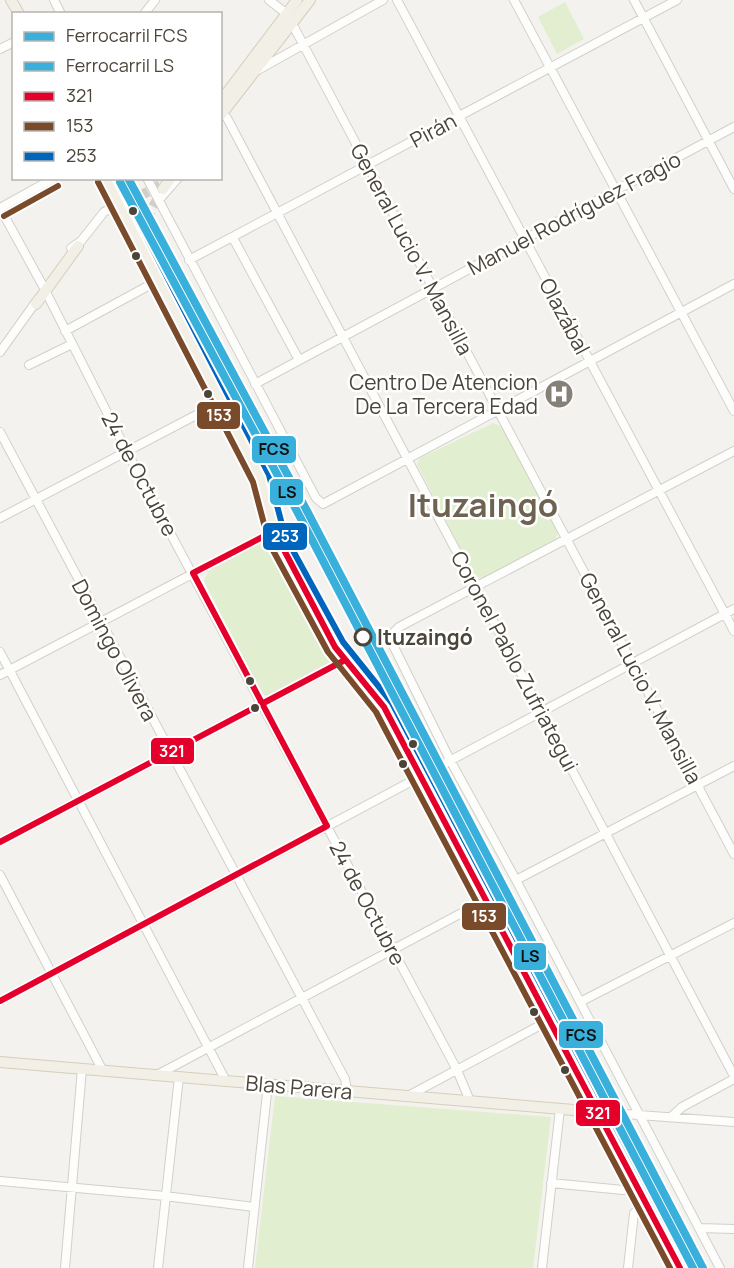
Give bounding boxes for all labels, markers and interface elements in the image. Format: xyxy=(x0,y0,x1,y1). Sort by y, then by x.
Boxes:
legend xyxy=(12,12,222,180)
text: Ferrocarril FCS xyxy=(66,23,187,47)
text: Ferrocarril LS xyxy=(66,53,174,77)
text: 321 xyxy=(66,83,93,107)
street label: Pirán xyxy=(405,106,461,154)
text: 153 xyxy=(66,113,93,137)
street label: General Lucio V. Mansilla xyxy=(344,138,480,360)
text: 253 xyxy=(66,143,97,167)
street label: Manuel Rodríguez Fragio xyxy=(462,145,686,281)
unlabelled marker xyxy=(127,205,139,217)
unlabelled marker xyxy=(130,250,142,262)
street label: Olazábal xyxy=(533,273,597,359)
place label: Centro De Atencion De La Tercera Edad xyxy=(349,368,538,420)
hospital icon: Centro De Atencion De La Tercera Edad xyxy=(543,378,575,410)
unlabelled marker xyxy=(202,388,214,400)
line badge: 153 xyxy=(196,401,241,430)
text: 153 xyxy=(206,404,232,426)
street label: 24 de Octubre xyxy=(96,407,184,541)
line badge: FCS xyxy=(251,435,297,464)
text: FCS xyxy=(258,438,290,460)
line badge: LS xyxy=(269,478,304,506)
text: LS xyxy=(277,481,297,503)
district label: Ituzaingó xyxy=(408,482,558,527)
line badge: 253 xyxy=(262,522,308,551)
text: 253 xyxy=(271,525,299,547)
street label: Coronel Pablo Zufriategui xyxy=(445,546,585,776)
street label: General Lucio V. Mansilla xyxy=(573,567,709,789)
street label: Domingo Olivera xyxy=(66,574,164,726)
place label: Ituzaingó xyxy=(377,623,473,651)
marker: Ituzaingó xyxy=(354,628,372,646)
unlabelled marker xyxy=(244,675,256,687)
unlabelled marker xyxy=(249,702,261,714)
line badge: 321 xyxy=(150,737,195,765)
unlabelled marker xyxy=(407,738,419,750)
text: 321 xyxy=(159,740,185,762)
unlabelled marker xyxy=(397,758,409,770)
street label: 24 de Octubre xyxy=(324,836,412,970)
line badge: 153 xyxy=(461,902,507,931)
text: 153 xyxy=(471,905,497,927)
line badge: LS xyxy=(513,942,547,971)
text: LS xyxy=(520,945,540,967)
unlabelled marker xyxy=(528,1006,540,1018)
line badge: FCS xyxy=(558,1020,604,1049)
text: FCS xyxy=(565,1024,597,1046)
unlabelled marker xyxy=(559,1064,571,1076)
street label: Blas Parera xyxy=(244,1068,354,1106)
line badge: 321 xyxy=(575,1099,621,1127)
text: 321 xyxy=(585,1102,611,1124)

